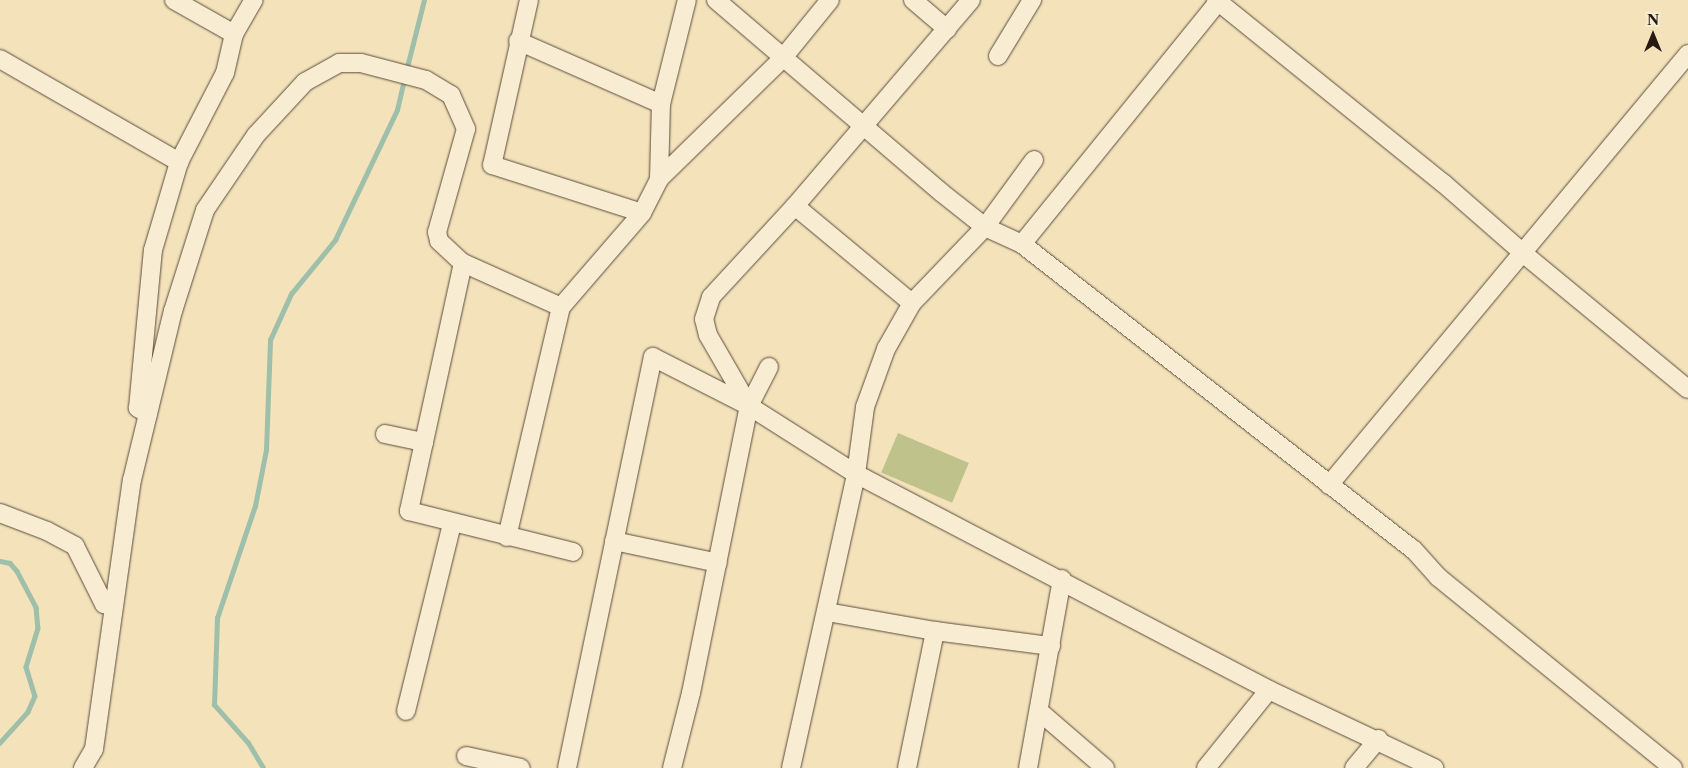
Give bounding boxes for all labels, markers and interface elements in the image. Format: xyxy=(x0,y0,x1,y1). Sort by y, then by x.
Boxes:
north arrow xyxy=(1628,10,1678,60)
text: N xyxy=(1647,11,1659,29)

